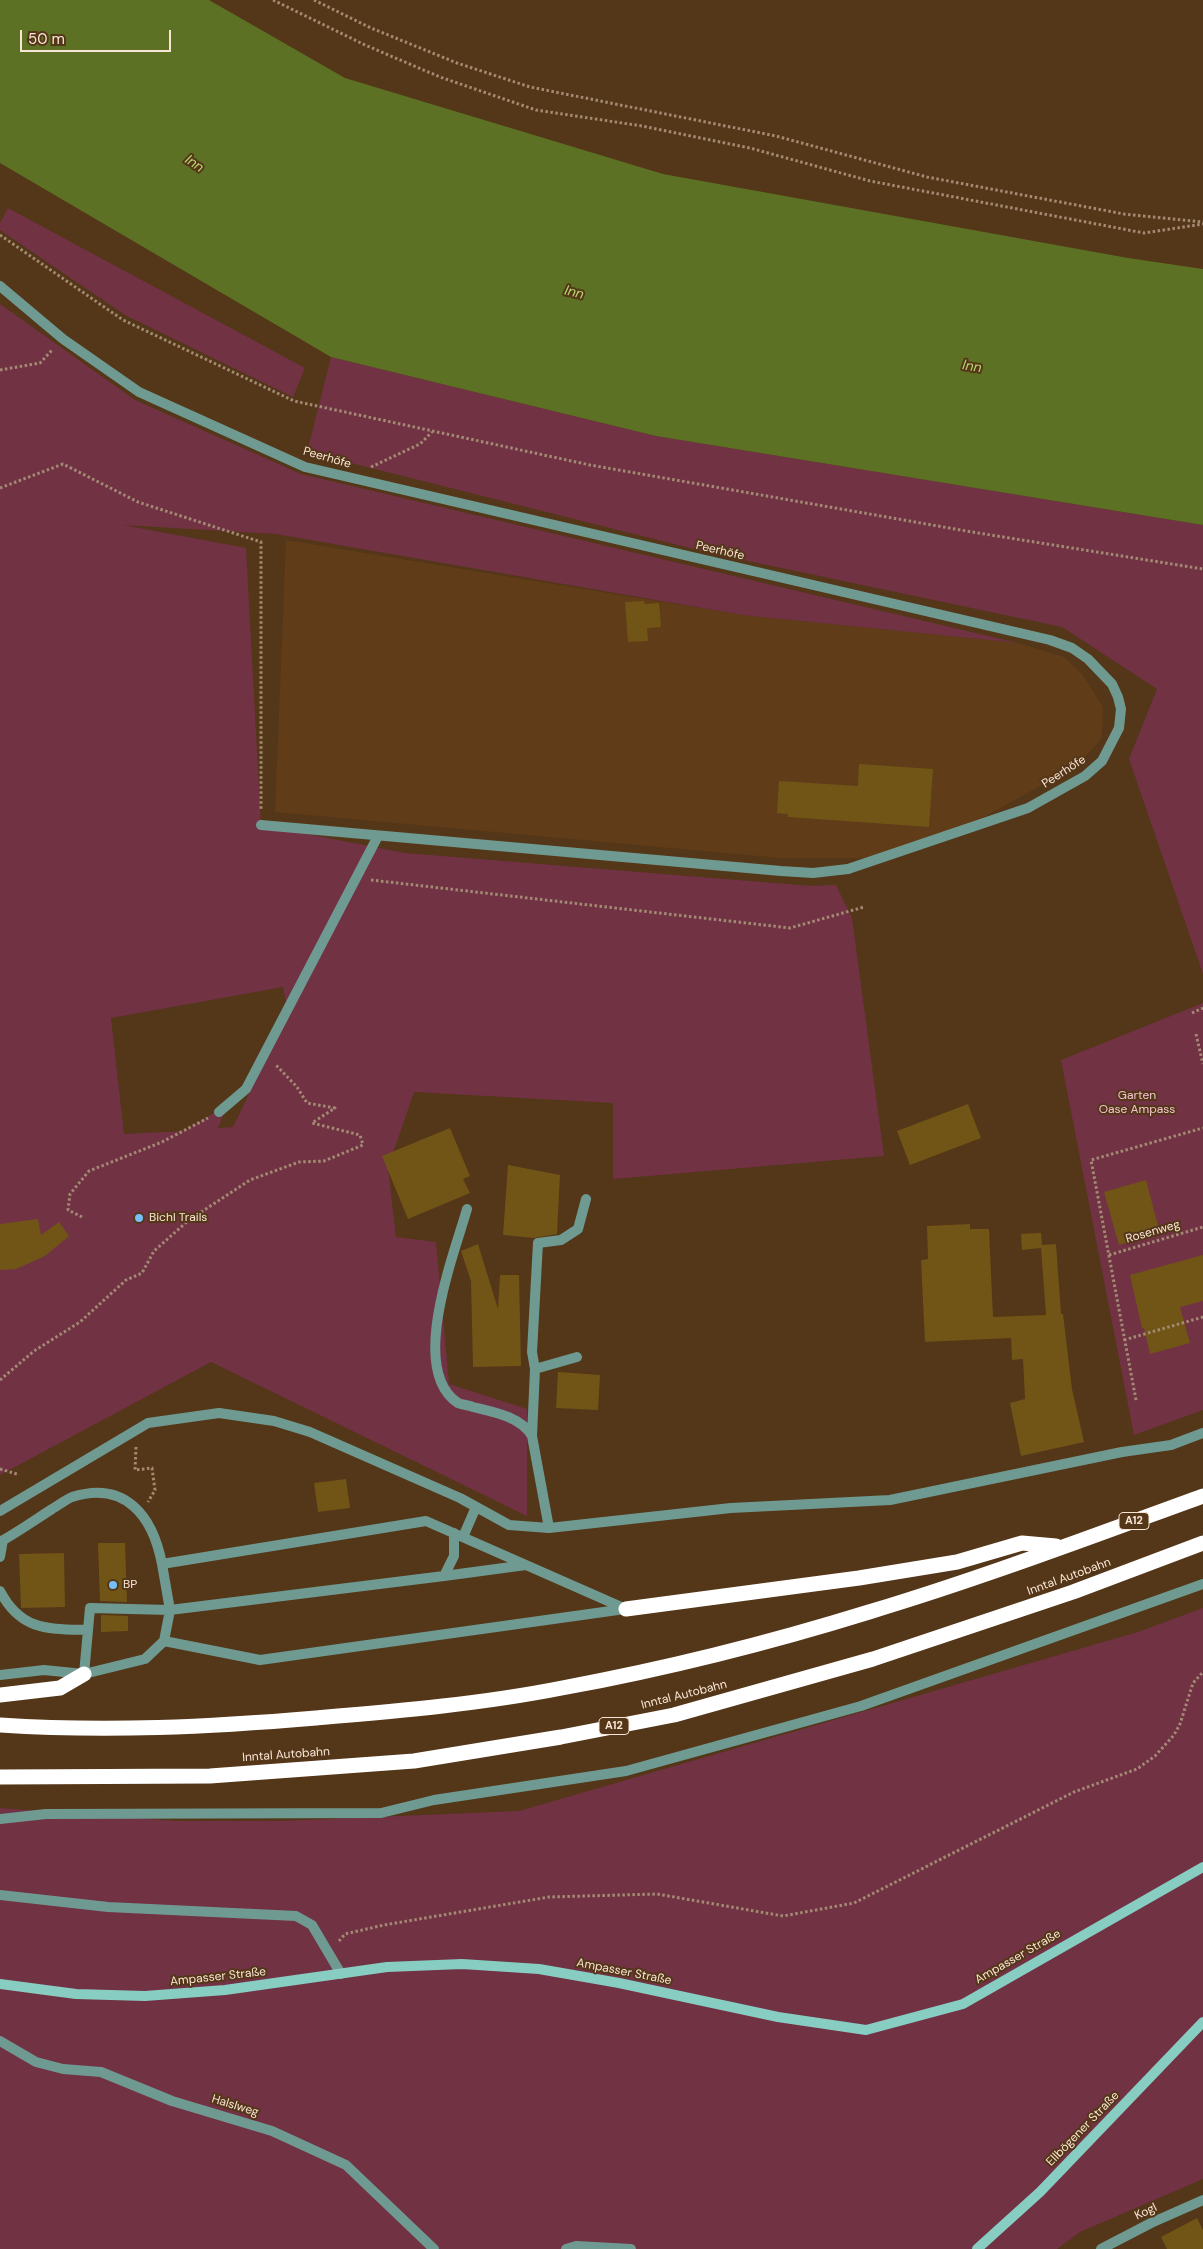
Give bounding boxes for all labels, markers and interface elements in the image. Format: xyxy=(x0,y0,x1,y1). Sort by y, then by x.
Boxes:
scale bar xyxy=(22,20,174,52)
text: 50 m xyxy=(28,29,65,49)
water label: Inn xyxy=(181,152,207,176)
water label: Inn xyxy=(563,283,585,303)
water label: Inn xyxy=(961,357,983,377)
street label: Peerhöfe xyxy=(301,444,353,472)
street label: Peerhöfe xyxy=(694,538,746,564)
street label: Peerhöfe xyxy=(1039,753,1089,791)
park label: Garten Oase Ampass xyxy=(1099,1089,1175,1117)
place label: Bichl Trails xyxy=(149,1211,207,1225)
marker: Bichl Trails xyxy=(133,1212,145,1224)
street label: Rosenweg xyxy=(1124,1217,1182,1247)
road number: A12 xyxy=(1119,1512,1149,1530)
street label: Inntal Autobahn xyxy=(1025,1555,1113,1599)
place label: BP xyxy=(123,1578,137,1592)
marker: BP xyxy=(107,1579,119,1591)
street label: Inntal Autobahn xyxy=(640,1677,728,1713)
road number: A12 xyxy=(599,1718,629,1734)
street label: Inntal Autobahn xyxy=(242,1745,330,1765)
street label: Ampasser Straße xyxy=(973,1927,1063,1987)
street label: Ampasser Straße xyxy=(575,1956,673,1988)
street label: Ampasser Straße xyxy=(169,1965,267,1989)
street label: Ellbögener Straße xyxy=(1044,2089,1122,2169)
street label: Halslweg xyxy=(210,2092,260,2120)
street label: Kogl xyxy=(1133,2201,1159,2223)

